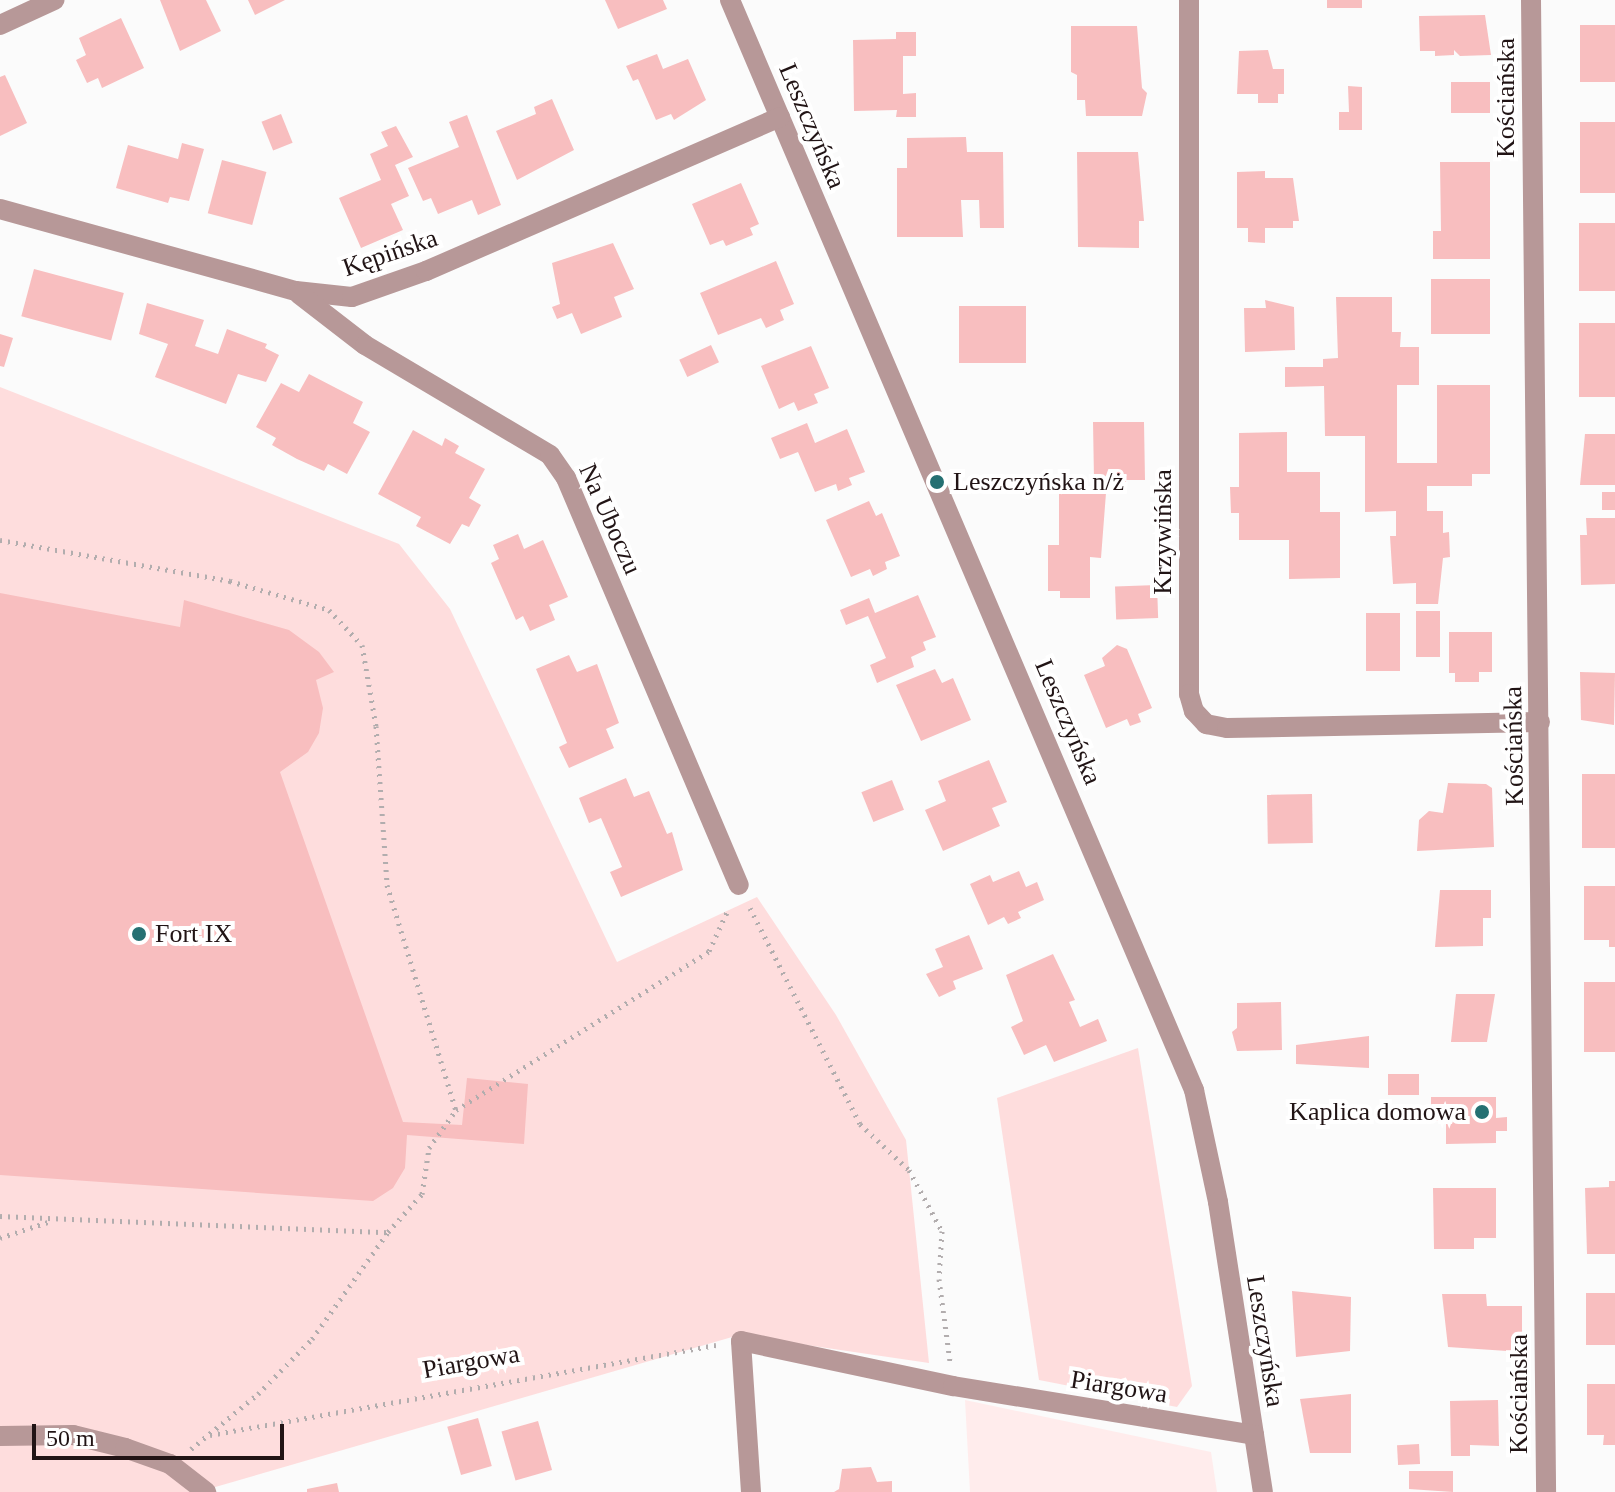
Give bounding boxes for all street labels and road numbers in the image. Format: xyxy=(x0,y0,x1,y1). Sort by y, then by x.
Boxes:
street label: Kościańska xyxy=(1490,38,1522,158)
street label: Leszczyńska xyxy=(772,59,852,193)
street label: Kępińska xyxy=(338,222,442,284)
street label: Na Uboczu xyxy=(572,459,648,579)
street label: Krzywińska xyxy=(1147,469,1179,595)
street label: Leszczyńska xyxy=(1028,655,1108,789)
street label: Kościańska xyxy=(1497,686,1531,806)
street label: Leszczyńska xyxy=(1239,1273,1291,1409)
street label: Kościańska xyxy=(1503,1334,1535,1454)
street label: Piargowa xyxy=(420,1338,522,1386)
street label: Piargowa xyxy=(1068,1364,1170,1410)

